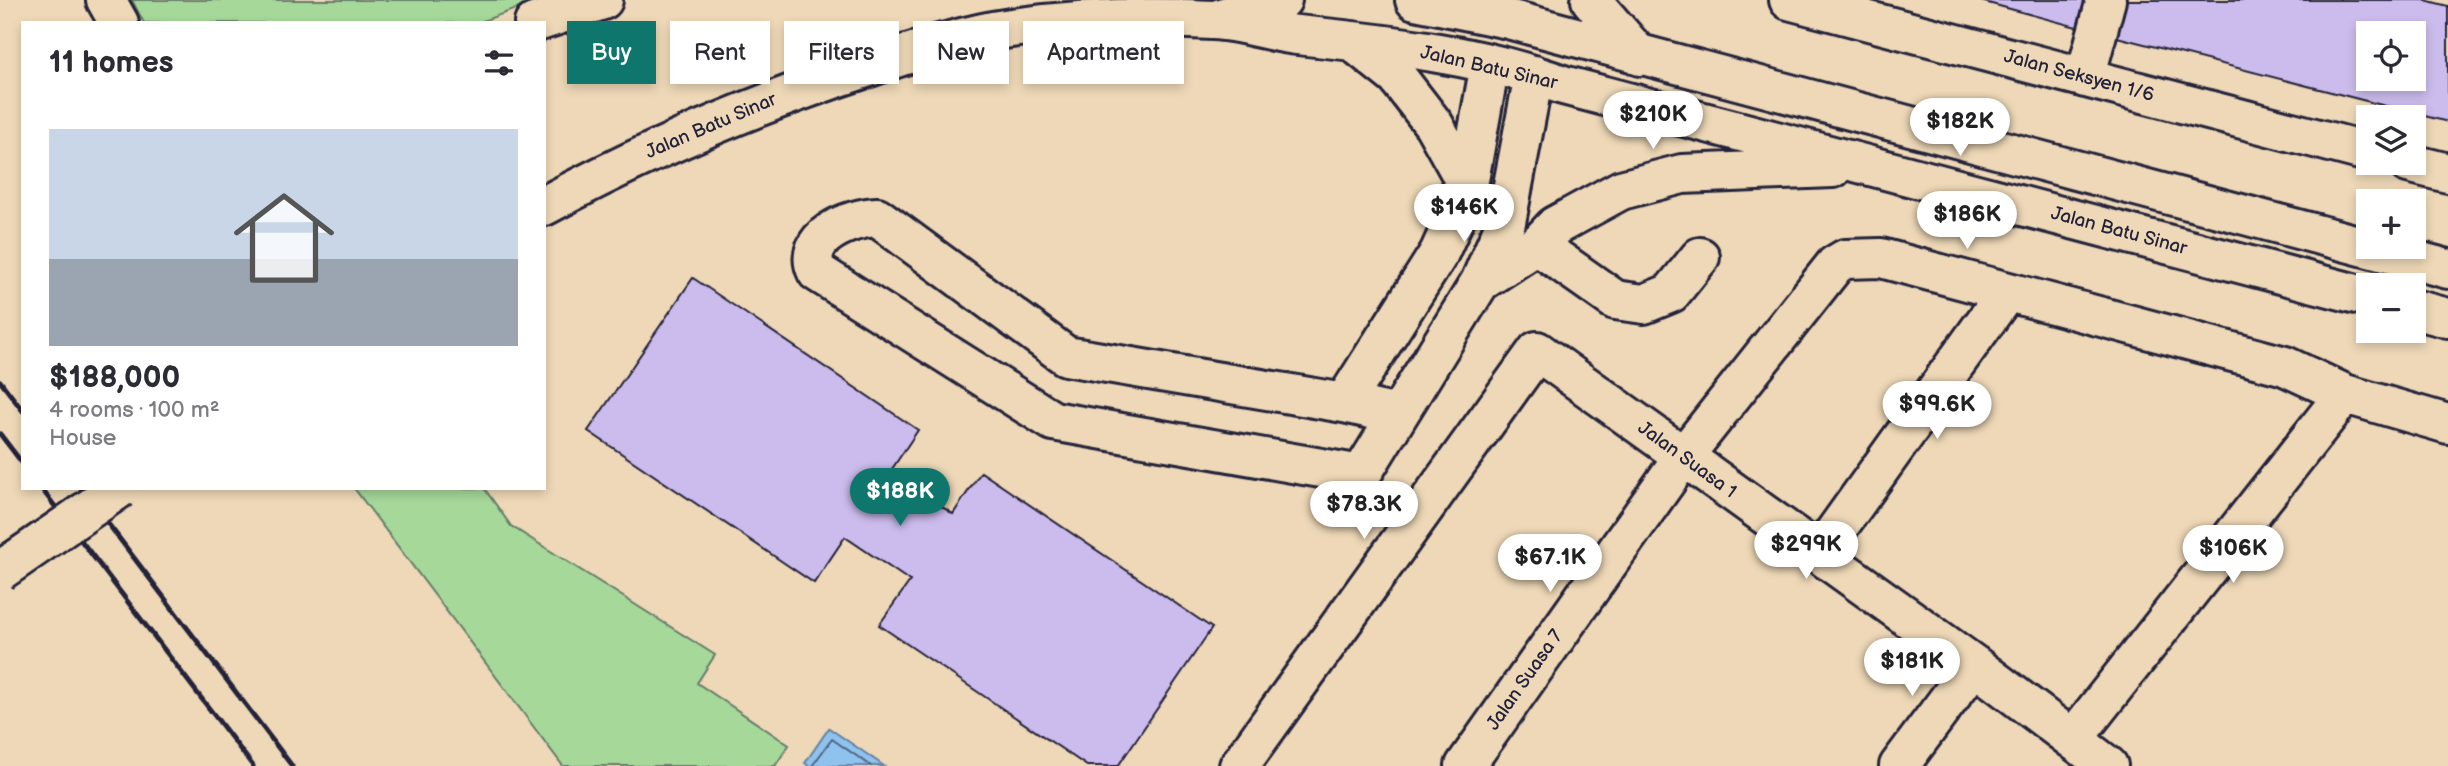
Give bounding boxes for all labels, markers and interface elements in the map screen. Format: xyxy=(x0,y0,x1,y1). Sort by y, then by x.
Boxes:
chip: Buy xyxy=(567,21,656,84)
chip: Rent xyxy=(670,21,770,84)
chip: Filters xyxy=(784,21,899,84)
chip: New xyxy=(913,21,1009,84)
chip: Apartment xyxy=(1023,21,1184,84)
map controls xyxy=(2356,21,2426,343)
button: locate xyxy=(2356,21,2426,91)
street label: Jalan Batu Sinar xyxy=(1418,41,1561,95)
icon: filters xyxy=(480,44,518,82)
text: 11 homes xyxy=(49,45,173,81)
street label: Jalan Seksyen 1/6 xyxy=(2001,45,2157,107)
street label: Jalan Batu Sinar xyxy=(642,88,781,164)
pin: $210K xyxy=(1604,92,1702,151)
pin: $182K xyxy=(1911,99,2009,158)
text: $210K xyxy=(1619,100,1687,128)
button: layers xyxy=(2356,105,2426,175)
text: $182K xyxy=(1926,107,1994,135)
icon: home xyxy=(221,175,347,301)
pin: $146K xyxy=(1415,184,1513,244)
button: + xyxy=(2356,189,2426,259)
pin: $186K xyxy=(1918,191,2016,251)
text: $146K xyxy=(1430,193,1498,221)
text: $186K xyxy=(1933,200,2001,228)
street label: Jalan Batu Sinar xyxy=(2048,202,2191,261)
button: − xyxy=(2356,273,2426,343)
text: $188,000 xyxy=(49,360,180,396)
pin: $99.6K xyxy=(1880,382,1994,441)
text: $99.6K xyxy=(1899,390,1975,418)
text: 4 rooms · 100 m² xyxy=(49,396,220,424)
street label: Jalan Suasa 1 xyxy=(1633,417,1741,503)
text: House xyxy=(49,424,116,452)
pin: $188K xyxy=(851,468,949,528)
text: $188K xyxy=(866,477,934,505)
pin: $78.3K xyxy=(1307,482,1421,541)
text: $78.3K xyxy=(1326,490,1402,518)
pin: $299K xyxy=(1757,522,1855,581)
pin: $106K xyxy=(2184,526,2282,585)
text: $299K xyxy=(1770,530,1842,558)
pin: $67.1K xyxy=(1493,534,1607,594)
text: $106K xyxy=(2199,534,2267,562)
text: $67.1K xyxy=(1514,543,1586,571)
street label: Jalan Suasa 7 xyxy=(1482,625,1569,735)
pin: $181K xyxy=(1863,638,1961,698)
text: $181K xyxy=(1880,647,1944,675)

